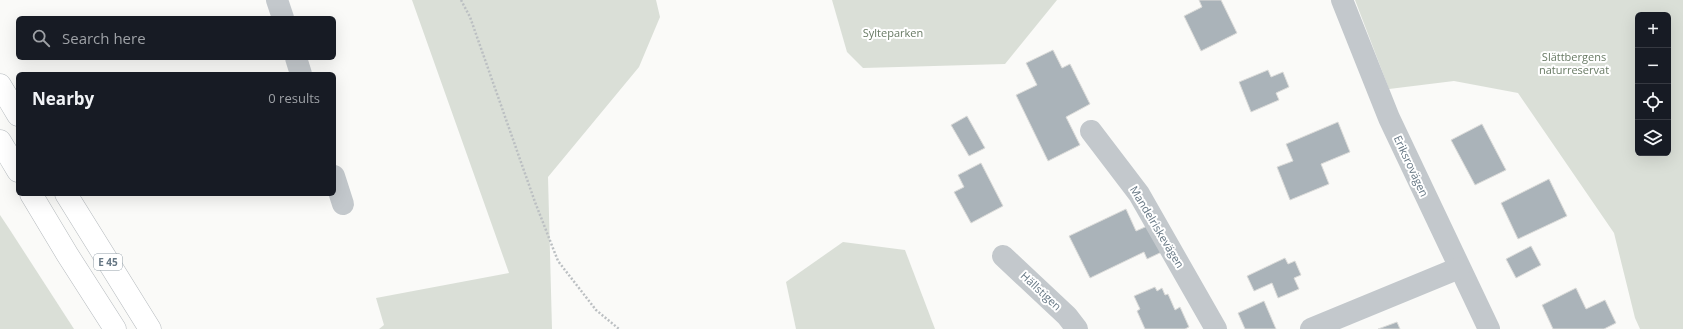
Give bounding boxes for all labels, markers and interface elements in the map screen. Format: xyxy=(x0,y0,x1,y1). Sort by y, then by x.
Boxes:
map controls xyxy=(1635,12,1671,156)
button: + xyxy=(1635,12,1671,48)
search box xyxy=(16,16,336,60)
park label: Sylteparken xyxy=(863,25,923,40)
icon: search xyxy=(30,27,52,49)
text: Search here xyxy=(62,28,146,48)
button: − xyxy=(1635,48,1671,84)
park label: Slättbergens naturreservat xyxy=(1539,49,1609,77)
button: locate xyxy=(1635,84,1671,120)
text: Nearby xyxy=(32,87,94,110)
text: 0 results xyxy=(268,89,320,107)
button: layers xyxy=(1635,120,1671,156)
street label: Eriksrovägen xyxy=(1391,133,1432,199)
street label: Mandelriskevägen xyxy=(1127,183,1188,271)
road number: E 45 xyxy=(94,254,122,270)
street label: Hällstigen xyxy=(1018,268,1065,313)

